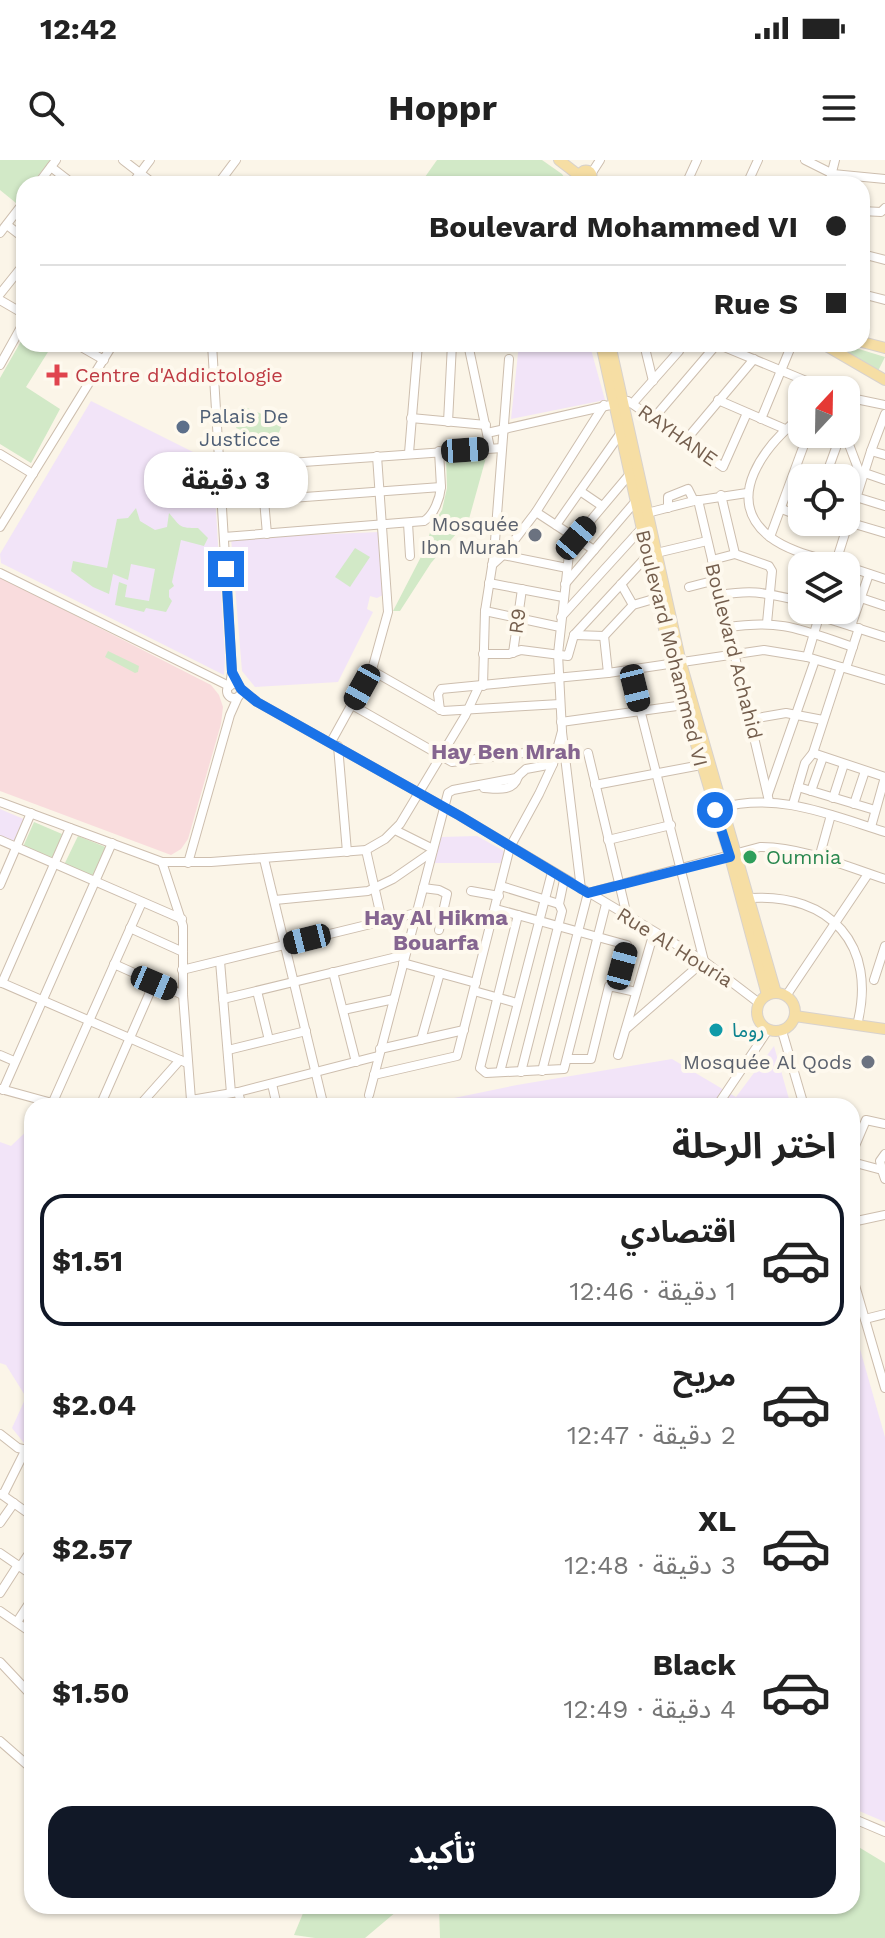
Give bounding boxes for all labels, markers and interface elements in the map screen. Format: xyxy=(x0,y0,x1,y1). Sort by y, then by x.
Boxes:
text: 12:42 xyxy=(40,11,117,46)
icon: search xyxy=(24,86,68,130)
icon: menu xyxy=(817,86,861,130)
text: Hoppr xyxy=(388,87,497,129)
text: Boulevard Mohammed VI xyxy=(429,209,798,244)
text: Rue S xyxy=(714,286,798,321)
place label: Centre d'Addictologie xyxy=(75,363,283,387)
marker: Centre d'Addictologie xyxy=(46,364,68,386)
north arrow xyxy=(788,376,860,448)
map controls xyxy=(788,376,860,624)
street label: RAYHANE xyxy=(634,399,722,471)
place label: Palais De Justicce xyxy=(199,404,289,451)
marker: Palais De Justicce xyxy=(174,418,192,436)
car xyxy=(440,436,490,464)
callout: 3 دقيقة xyxy=(144,453,308,509)
button: locate xyxy=(788,464,860,536)
text: 3 دقيقة xyxy=(182,465,270,495)
place label: Mosquée Ibn Murah xyxy=(421,512,519,559)
car xyxy=(551,512,601,564)
marker: Mosquée Ibn Murah xyxy=(526,526,544,544)
street label: Boulevard Mohammed VI xyxy=(631,527,713,769)
route end xyxy=(208,551,244,587)
button: layers xyxy=(788,552,860,624)
street label: Boulevard Achahid xyxy=(700,560,768,742)
street label: R9 xyxy=(503,607,531,635)
car xyxy=(340,660,384,714)
car xyxy=(618,662,652,714)
district label: Hay Ben Mrah xyxy=(431,739,581,764)
route start xyxy=(697,792,733,828)
place label: Oumnia xyxy=(766,845,841,869)
marker: Oumnia xyxy=(741,848,759,866)
street label: Rue Al Houria xyxy=(613,902,737,992)
district label: Hay Al Hikma Bouarfa xyxy=(364,905,508,955)
car xyxy=(281,922,333,956)
car xyxy=(604,940,640,992)
car xyxy=(127,963,181,1003)
place label: روما xyxy=(732,1018,765,1042)
marker: روما xyxy=(707,1021,725,1039)
place label: Mosquée Al Qods xyxy=(683,1050,852,1074)
marker: Mosquée Al Qods xyxy=(859,1053,877,1071)
text: اختر الرحلة xyxy=(672,1125,836,1167)
text: اقتصادي xyxy=(621,1214,736,1249)
icon: car xyxy=(760,1224,832,1296)
text: $1.51 xyxy=(52,1243,123,1278)
text: 1 دقيقة · 12:46 xyxy=(569,1276,736,1306)
text: مريح xyxy=(673,1358,736,1393)
icon: car xyxy=(760,1368,832,1440)
text: $2.04 xyxy=(52,1387,136,1422)
text: 2 دقيقة · 12:47 xyxy=(567,1420,736,1450)
text: XL xyxy=(698,1503,736,1538)
icon: car xyxy=(760,1512,832,1584)
text: $2.57 xyxy=(52,1531,133,1566)
text: 3 دقيقة · 12:48 xyxy=(564,1550,736,1580)
text: Black xyxy=(653,1647,736,1682)
icon: car xyxy=(760,1656,832,1728)
text: $1.50 xyxy=(52,1675,130,1710)
text: 4 دقيقة · 12:49 xyxy=(563,1694,736,1724)
button: تأكيد xyxy=(48,1806,836,1898)

